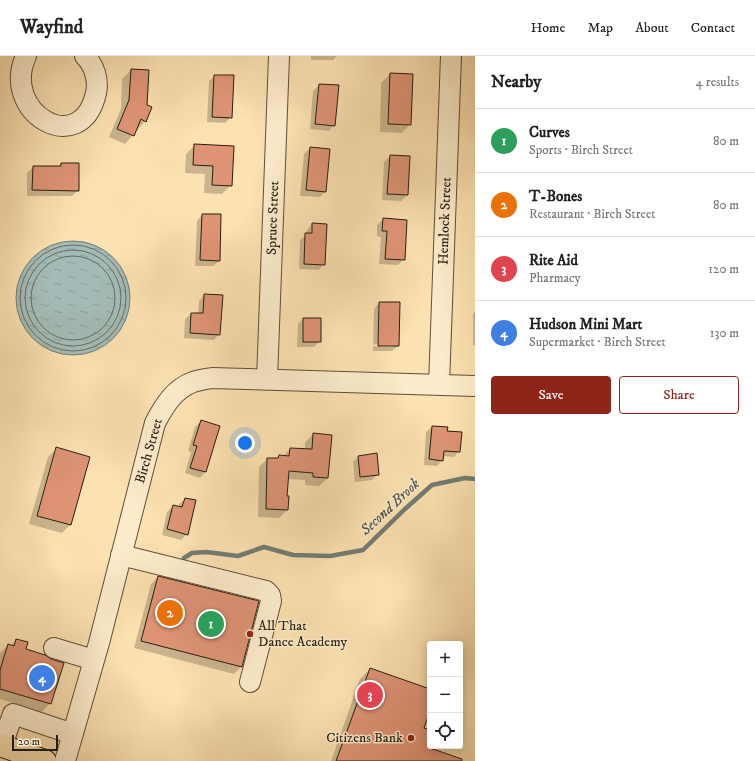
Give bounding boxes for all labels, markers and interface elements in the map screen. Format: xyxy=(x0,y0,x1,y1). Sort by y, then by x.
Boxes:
text: Wayfind xyxy=(20,16,83,39)
text: Home xyxy=(531,19,565,37)
text: Map xyxy=(587,19,613,37)
text: About xyxy=(635,19,669,37)
text: Contact xyxy=(691,19,735,37)
text: Nearby xyxy=(491,71,541,93)
text: 4 results xyxy=(696,74,739,90)
text: Curves xyxy=(529,123,570,142)
text: 1 xyxy=(502,133,506,149)
text: 80 m xyxy=(713,133,739,149)
text: Sports · Birch Street xyxy=(529,142,633,158)
street label: Hemlock Street xyxy=(434,176,456,265)
street label: Spruce Street xyxy=(263,180,283,255)
text: T-Bones xyxy=(529,187,582,206)
text: 2 xyxy=(501,197,507,213)
text: 80 m xyxy=(713,197,739,213)
text: Restaurant · Birch Street xyxy=(529,206,655,222)
text: Rite Aid xyxy=(529,251,578,270)
text: 3 xyxy=(502,261,506,277)
text: 120 m xyxy=(708,261,739,277)
text: Pharmacy xyxy=(529,270,581,286)
text: Hudson Mini Mart xyxy=(529,315,642,334)
text: 4 xyxy=(500,325,508,341)
text: 130 m xyxy=(710,325,739,341)
text: Supermarket · Birch Street xyxy=(529,334,666,350)
button: Save xyxy=(491,376,611,414)
button: Share xyxy=(619,376,739,414)
street label: Birch Street xyxy=(131,416,167,486)
your location xyxy=(235,433,255,453)
water label: Second Brook xyxy=(355,474,424,540)
pin: 2 xyxy=(157,598,183,628)
pin: 1 xyxy=(198,609,224,639)
place label: All That Dance Academy xyxy=(258,617,348,651)
marker: All That Dance Academy xyxy=(245,629,255,639)
map controls xyxy=(427,641,463,749)
button: + xyxy=(427,641,463,677)
pin: 4 xyxy=(29,663,55,693)
button: − xyxy=(427,677,463,713)
pin: 3 xyxy=(357,680,383,710)
button: locate xyxy=(427,713,463,749)
place label: Citizens Bank xyxy=(326,729,403,747)
scale bar xyxy=(12,733,58,752)
marker: Citizens Bank xyxy=(406,733,416,743)
text: 20 m xyxy=(18,735,40,749)

